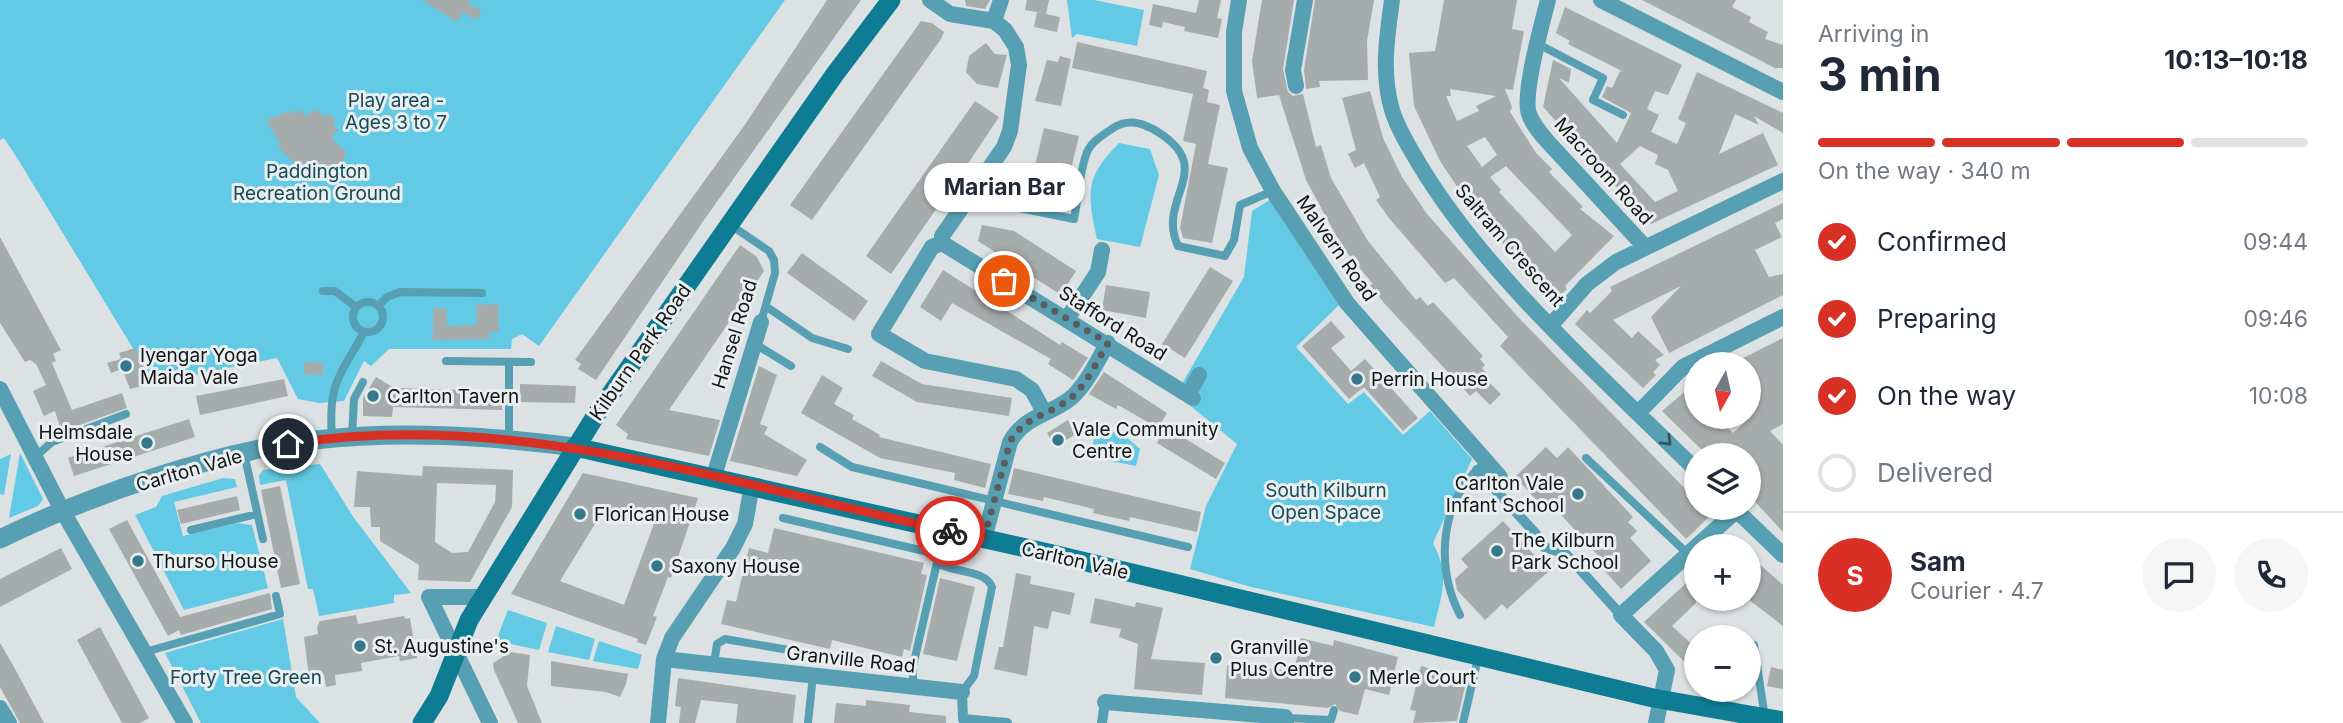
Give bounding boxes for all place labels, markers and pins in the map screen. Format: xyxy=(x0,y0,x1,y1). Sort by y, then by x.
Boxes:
callout: Marian Bar xyxy=(923,162,1084,211)
pin xyxy=(974,251,1034,311)
place label: Iyengar Yoga Maida Vale xyxy=(140,344,258,389)
marker: Iyengar Yoga Maida Vale xyxy=(118,358,134,374)
place label: Perrin House xyxy=(1371,368,1488,391)
marker: Perrin House xyxy=(1349,371,1365,387)
place label: Carlton Tavern xyxy=(387,385,519,408)
marker: Carlton Tavern xyxy=(365,388,381,404)
pin xyxy=(258,414,318,474)
place label: Vale Community Centre xyxy=(1072,418,1219,463)
place label: Helmsdale House xyxy=(39,421,133,466)
marker: Vale Community Centre xyxy=(1050,432,1066,448)
marker: Helmsdale House xyxy=(139,435,155,451)
place label: Carlton Vale Infant School xyxy=(1446,472,1564,517)
marker: Carlton Vale Infant School xyxy=(1570,486,1586,502)
place label: Florican House xyxy=(594,503,729,526)
marker: Florican House xyxy=(572,506,588,522)
place label: The Kilburn Park School xyxy=(1511,529,1619,574)
marker: The Kilburn Park School xyxy=(1489,543,1505,559)
place label: Thurso House xyxy=(152,550,279,573)
marker: Thurso House xyxy=(130,553,146,569)
place label: Saxony House xyxy=(671,555,800,578)
marker: Saxony House xyxy=(649,558,665,574)
place label: St. Augustine's xyxy=(374,635,509,658)
place label: Granville Plus Centre xyxy=(1230,636,1334,681)
marker: St. Augustine's xyxy=(352,638,368,654)
marker: Granville Plus Centre xyxy=(1208,650,1224,666)
place label: Merle Court xyxy=(1369,666,1476,689)
marker: Merle Court xyxy=(1347,669,1363,685)

